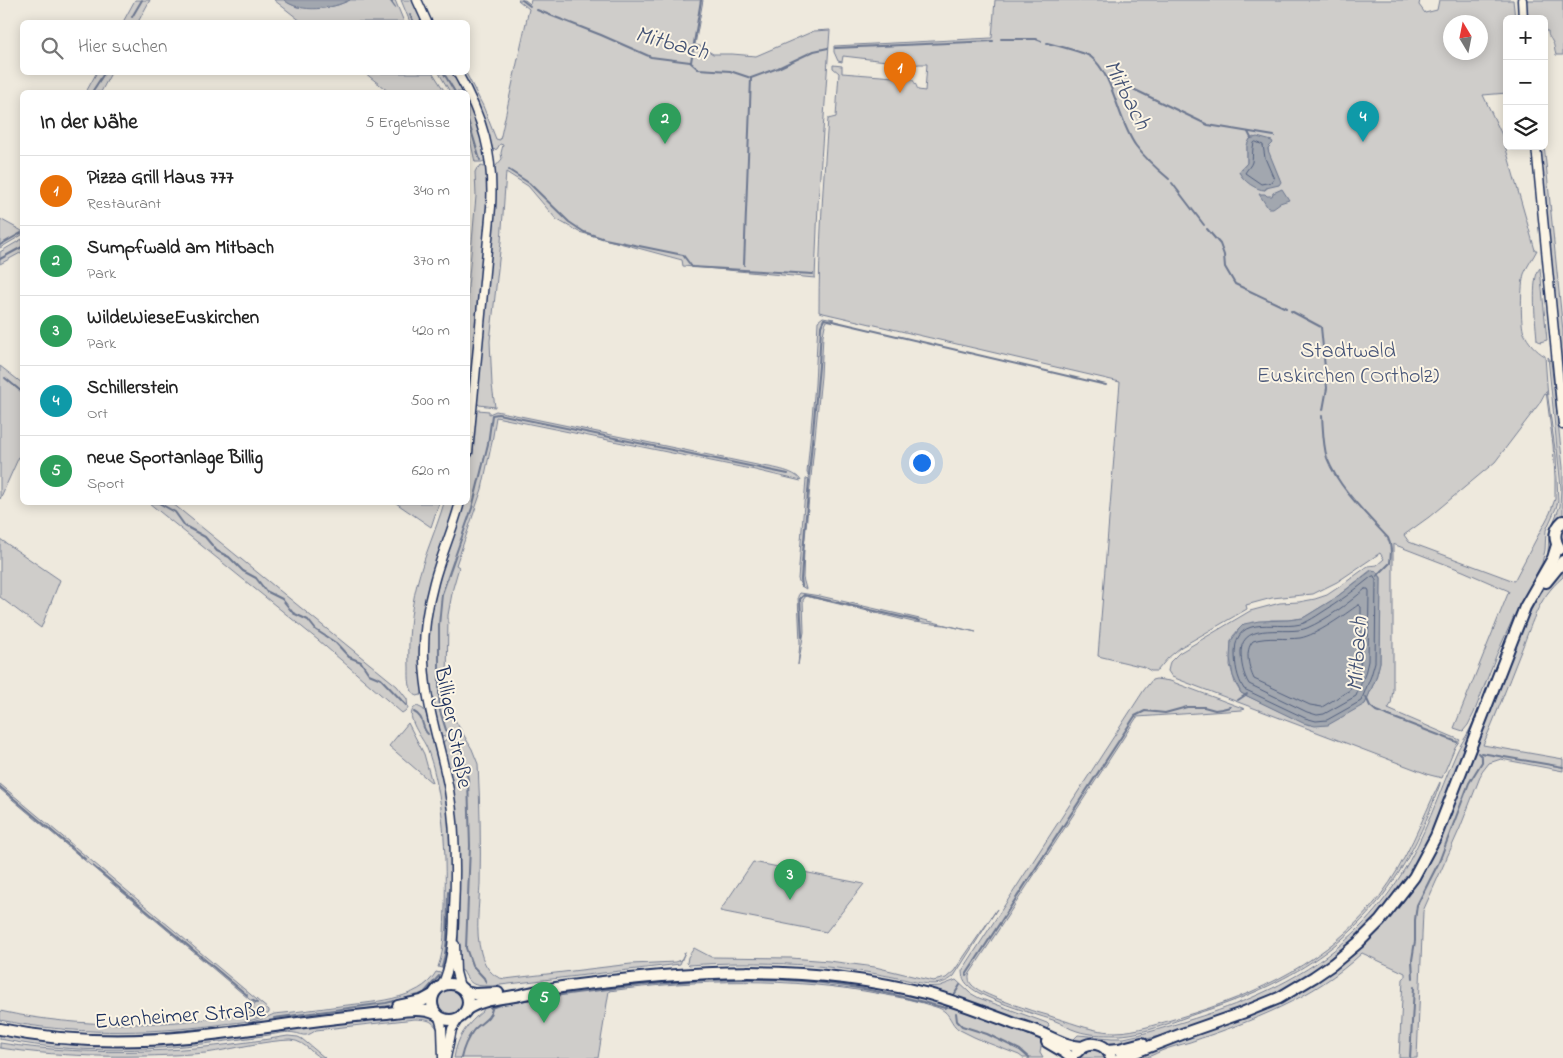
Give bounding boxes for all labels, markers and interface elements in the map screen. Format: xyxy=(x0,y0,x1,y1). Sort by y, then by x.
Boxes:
north arrow xyxy=(1443,15,1488,60)
map controls xyxy=(1503,15,1548,150)
button: + xyxy=(1503,15,1548,60)
water label: Mitbach xyxy=(631,18,713,71)
search box xyxy=(20,20,470,75)
icon: search xyxy=(38,34,66,62)
text: Hier suchen xyxy=(78,34,167,61)
pin: 1 xyxy=(884,52,916,93)
water label: Mitbach xyxy=(1093,54,1159,137)
button: − xyxy=(1503,60,1548,105)
pin: 4 xyxy=(1347,101,1379,142)
pin: 2 xyxy=(649,103,681,144)
button: layers xyxy=(1503,105,1548,150)
text: In der Nähe xyxy=(40,108,138,138)
text: 5 Ergebnisse xyxy=(365,111,450,135)
text: Pizza Grill Haus 777 xyxy=(87,165,234,192)
text: 1 xyxy=(53,179,59,203)
text: 340 m xyxy=(413,179,450,203)
text: Restaurant xyxy=(87,192,161,216)
text: Sumpfwald am Mitbach xyxy=(87,235,274,262)
text: 2 xyxy=(52,249,60,273)
text: 370 m xyxy=(413,249,450,273)
text: Park xyxy=(87,262,116,286)
text: WildeWieseEuskirchen xyxy=(87,305,259,332)
text: 3 xyxy=(53,319,59,343)
text: 420 m xyxy=(412,319,450,343)
text: Park xyxy=(87,332,116,356)
park label: Stadtwald Euskirchen (Ortholz) xyxy=(1257,336,1439,393)
text: Schillerstein xyxy=(87,375,178,402)
text: 4 xyxy=(53,389,59,413)
text: 500 m xyxy=(411,389,450,413)
text: Ort xyxy=(87,402,108,426)
text: neue Sportanlage Billig xyxy=(87,445,263,472)
your location xyxy=(909,450,935,476)
text: 5 xyxy=(51,459,61,483)
text: 620 m xyxy=(412,459,450,483)
text: Sport xyxy=(87,472,125,496)
water label: Mitbach xyxy=(1338,615,1379,693)
street label: Billiger Straße xyxy=(423,663,480,792)
pin: 3 xyxy=(774,859,806,900)
pin: 5 xyxy=(528,982,560,1023)
street label: Euenheimer Straße xyxy=(93,995,267,1039)

